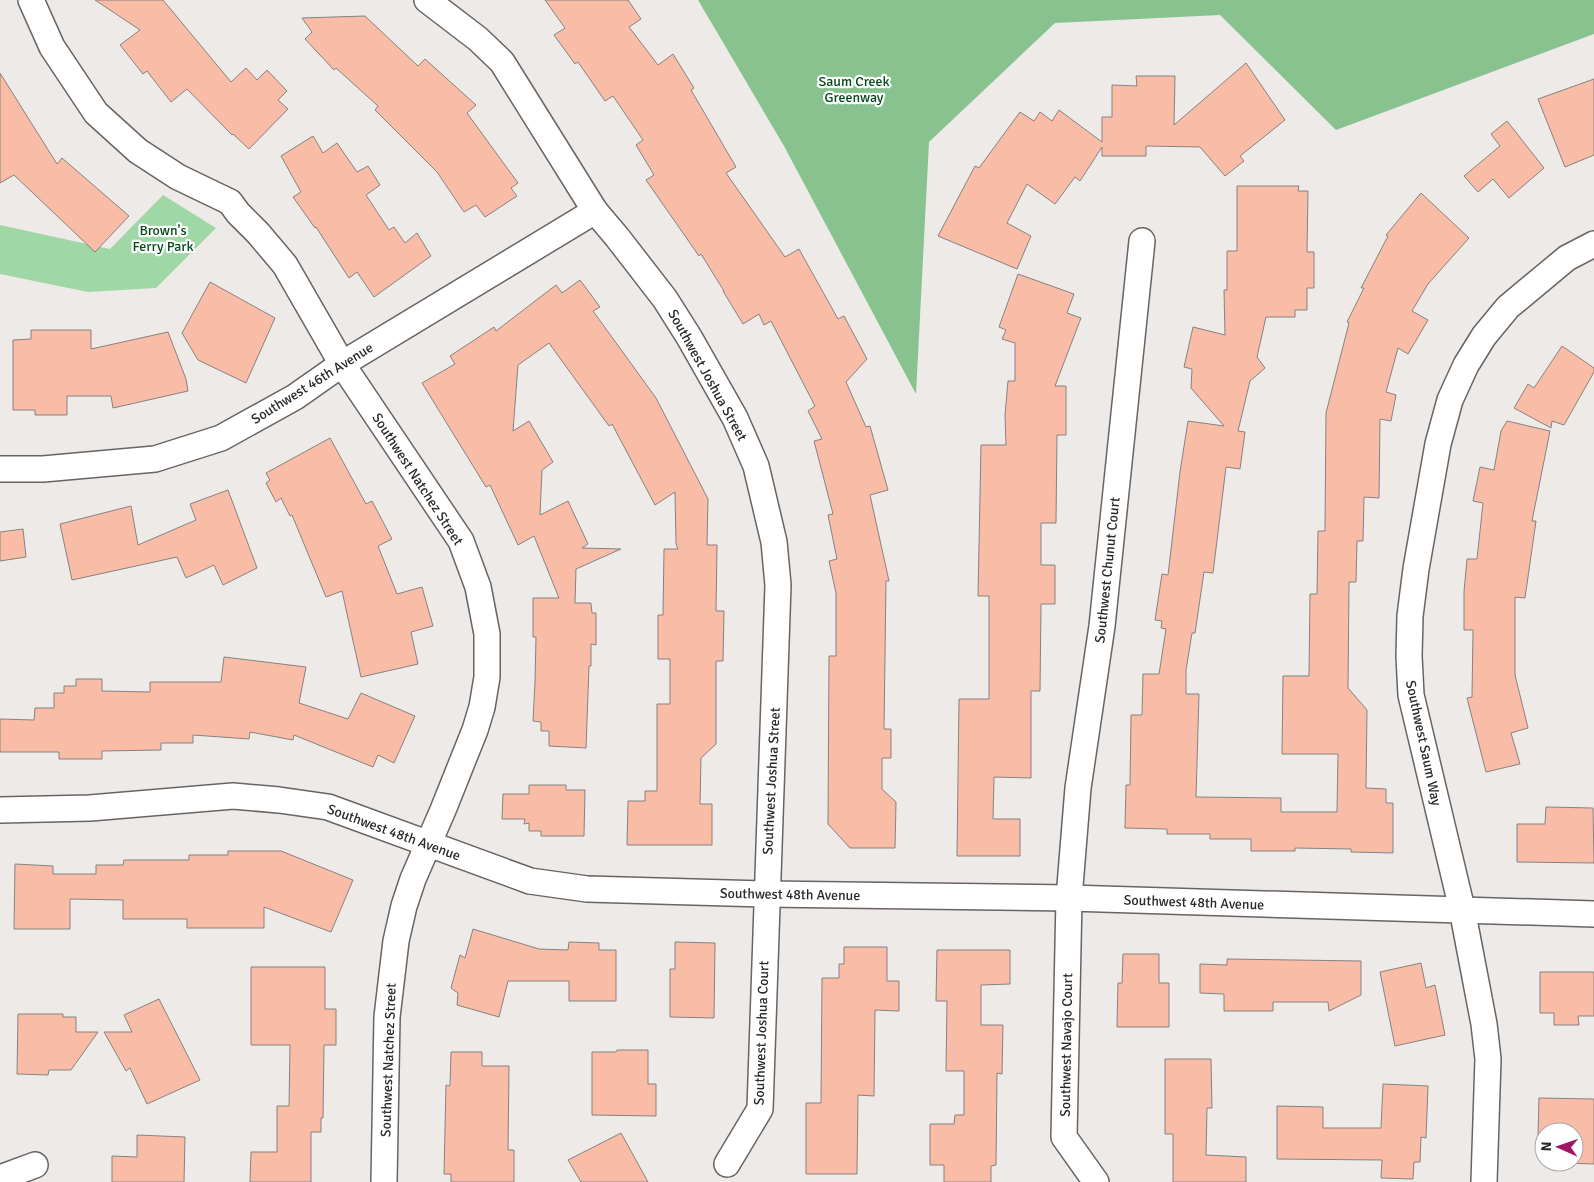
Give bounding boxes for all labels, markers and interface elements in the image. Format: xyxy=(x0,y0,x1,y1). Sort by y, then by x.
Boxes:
park label: Saum Creek Greenway xyxy=(818,73,890,106)
park label: Brown's Ferry Park xyxy=(132,222,194,255)
street label: Southwest Joshua Street xyxy=(664,307,751,444)
street label: Southwest 46th Avenue xyxy=(248,339,376,428)
street label: Southwest Natchez Street xyxy=(368,410,467,549)
street label: Southwest Chunut Court xyxy=(1091,496,1124,644)
street label: Southwest Saum Way xyxy=(1402,679,1445,808)
street label: Southwest Joshua Street xyxy=(759,707,784,855)
street label: Southwest 48th Avenue xyxy=(325,800,463,865)
street label: Southwest 48th Avenue xyxy=(720,885,860,904)
street label: Southwest 48th Avenue xyxy=(1123,892,1265,913)
street label: Southwest Joshua Court xyxy=(750,960,773,1106)
street label: Southwest Navajo Court xyxy=(1057,973,1076,1117)
street label: Southwest Natchez Street xyxy=(377,983,400,1137)
north arrow xyxy=(1534,1122,1584,1172)
text: N xyxy=(1538,1141,1555,1152)

